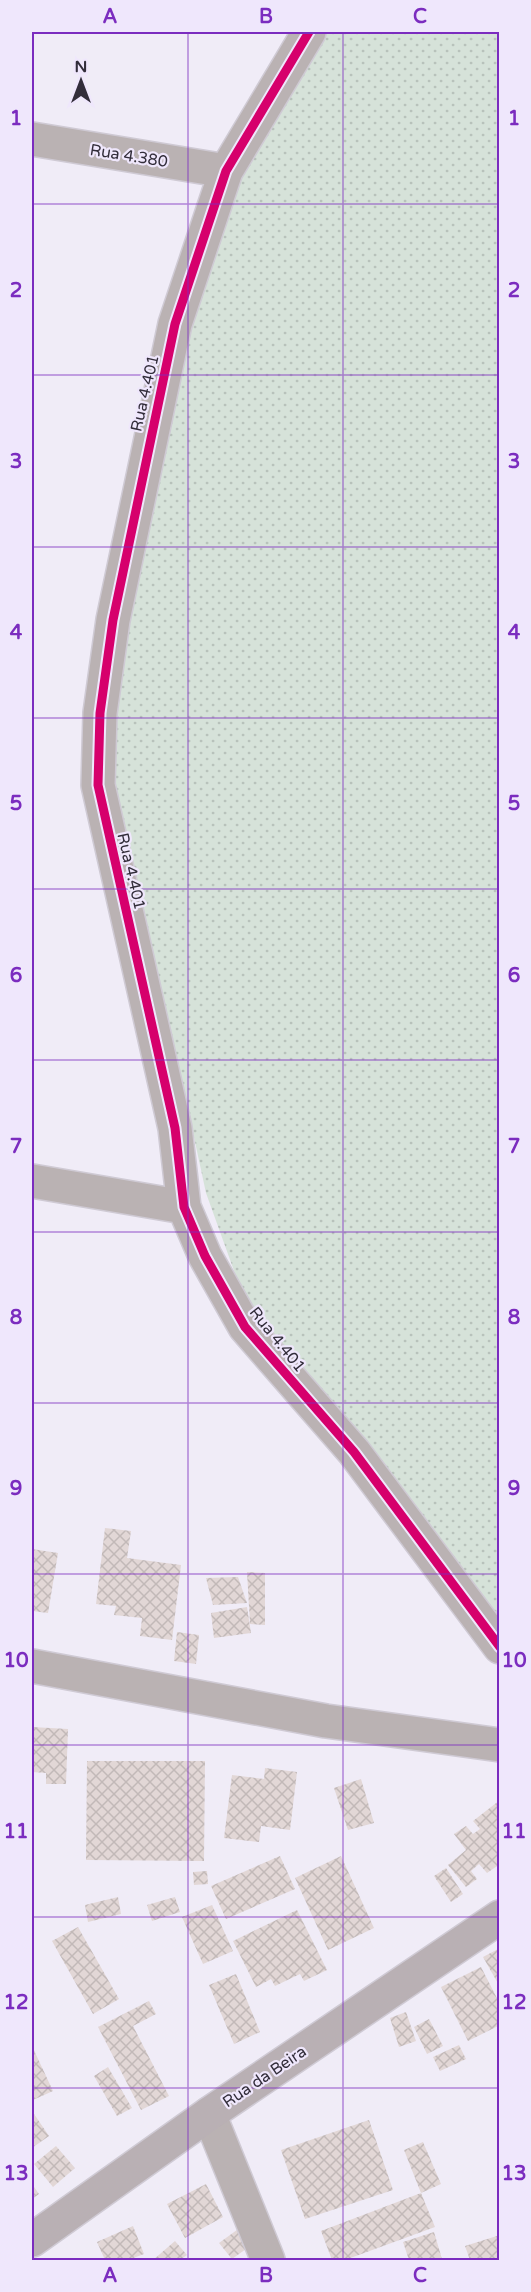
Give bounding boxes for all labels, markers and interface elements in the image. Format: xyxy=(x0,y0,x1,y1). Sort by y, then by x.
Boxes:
text: A xyxy=(103,5,118,29)
text: B xyxy=(259,5,273,29)
text: C xyxy=(413,5,427,29)
north arrow xyxy=(51,51,111,111)
text: N xyxy=(75,57,87,77)
text: 1 xyxy=(10,107,22,131)
text: 1 xyxy=(508,107,520,131)
street label: Rua 4.380 xyxy=(88,140,169,172)
text: 2 xyxy=(10,279,22,303)
text: 2 xyxy=(508,279,520,303)
street label: Rua 4.401 xyxy=(126,353,164,434)
text: 3 xyxy=(10,450,22,474)
text: 3 xyxy=(508,450,520,474)
text: 4 xyxy=(10,621,23,645)
text: 4 xyxy=(508,621,521,645)
text: 5 xyxy=(10,792,22,816)
text: 5 xyxy=(508,792,520,816)
street label: Rua 4.401 xyxy=(112,831,150,912)
text: 6 xyxy=(10,964,22,988)
text: 6 xyxy=(508,964,520,988)
text: 7 xyxy=(10,1135,22,1159)
text: 7 xyxy=(508,1135,520,1159)
street label: Rua 4.401 xyxy=(245,1303,310,1376)
text: 8 xyxy=(10,1306,22,1330)
text: 8 xyxy=(508,1306,520,1330)
text: 9 xyxy=(10,1477,22,1501)
text: 9 xyxy=(508,1477,520,1501)
text: 10 xyxy=(3,1649,29,1673)
text: 10 xyxy=(501,1649,527,1673)
text: 11 xyxy=(3,1820,29,1844)
text: 11 xyxy=(501,1820,527,1844)
text: 12 xyxy=(3,1991,29,2015)
text: 12 xyxy=(501,1991,527,2015)
street label: Rua da Beira xyxy=(219,2041,310,2112)
text: 13 xyxy=(3,2162,29,2186)
text: 13 xyxy=(501,2162,527,2186)
text: A xyxy=(103,2264,118,2288)
text: B xyxy=(259,2264,273,2288)
text: C xyxy=(413,2264,427,2288)

